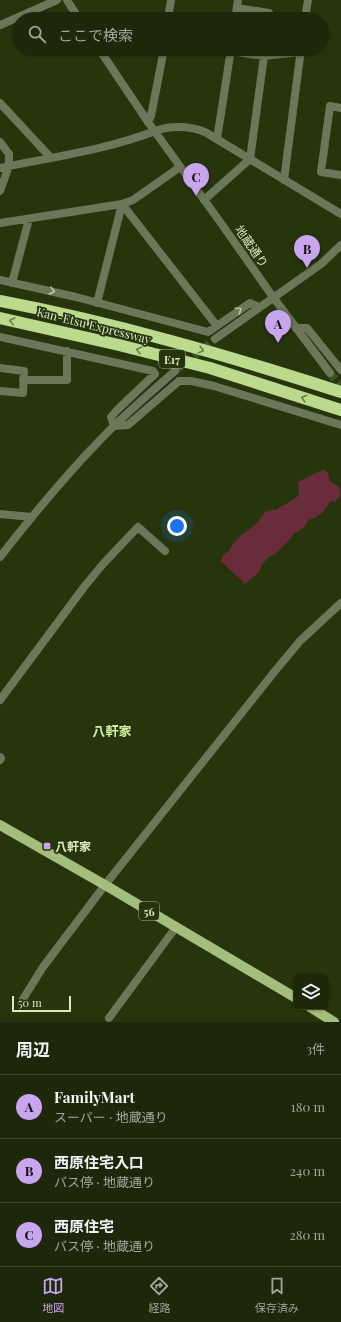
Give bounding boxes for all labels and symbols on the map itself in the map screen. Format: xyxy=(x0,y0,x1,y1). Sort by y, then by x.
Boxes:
pin: C xyxy=(183,163,209,196)
street label: 地蔵通り xyxy=(232,222,272,270)
pin: B xyxy=(294,235,320,268)
one-way arrow xyxy=(49,287,55,295)
street label: Kan-Etsu Expressway xyxy=(35,303,153,347)
one-way arrow xyxy=(235,308,242,315)
pin: A xyxy=(265,310,291,343)
one-way arrow xyxy=(9,317,15,325)
one-way arrow xyxy=(198,345,204,353)
one-way arrow xyxy=(135,347,142,355)
road number: E17 xyxy=(159,350,185,368)
one-way arrow xyxy=(301,394,308,403)
your location xyxy=(167,516,187,536)
district label: 八軒家 xyxy=(92,722,132,739)
place label: 八軒家 xyxy=(55,838,91,854)
marker: 八軒家 xyxy=(42,841,52,851)
road number: 56 xyxy=(139,902,159,920)
scale bar xyxy=(12,994,71,1013)

